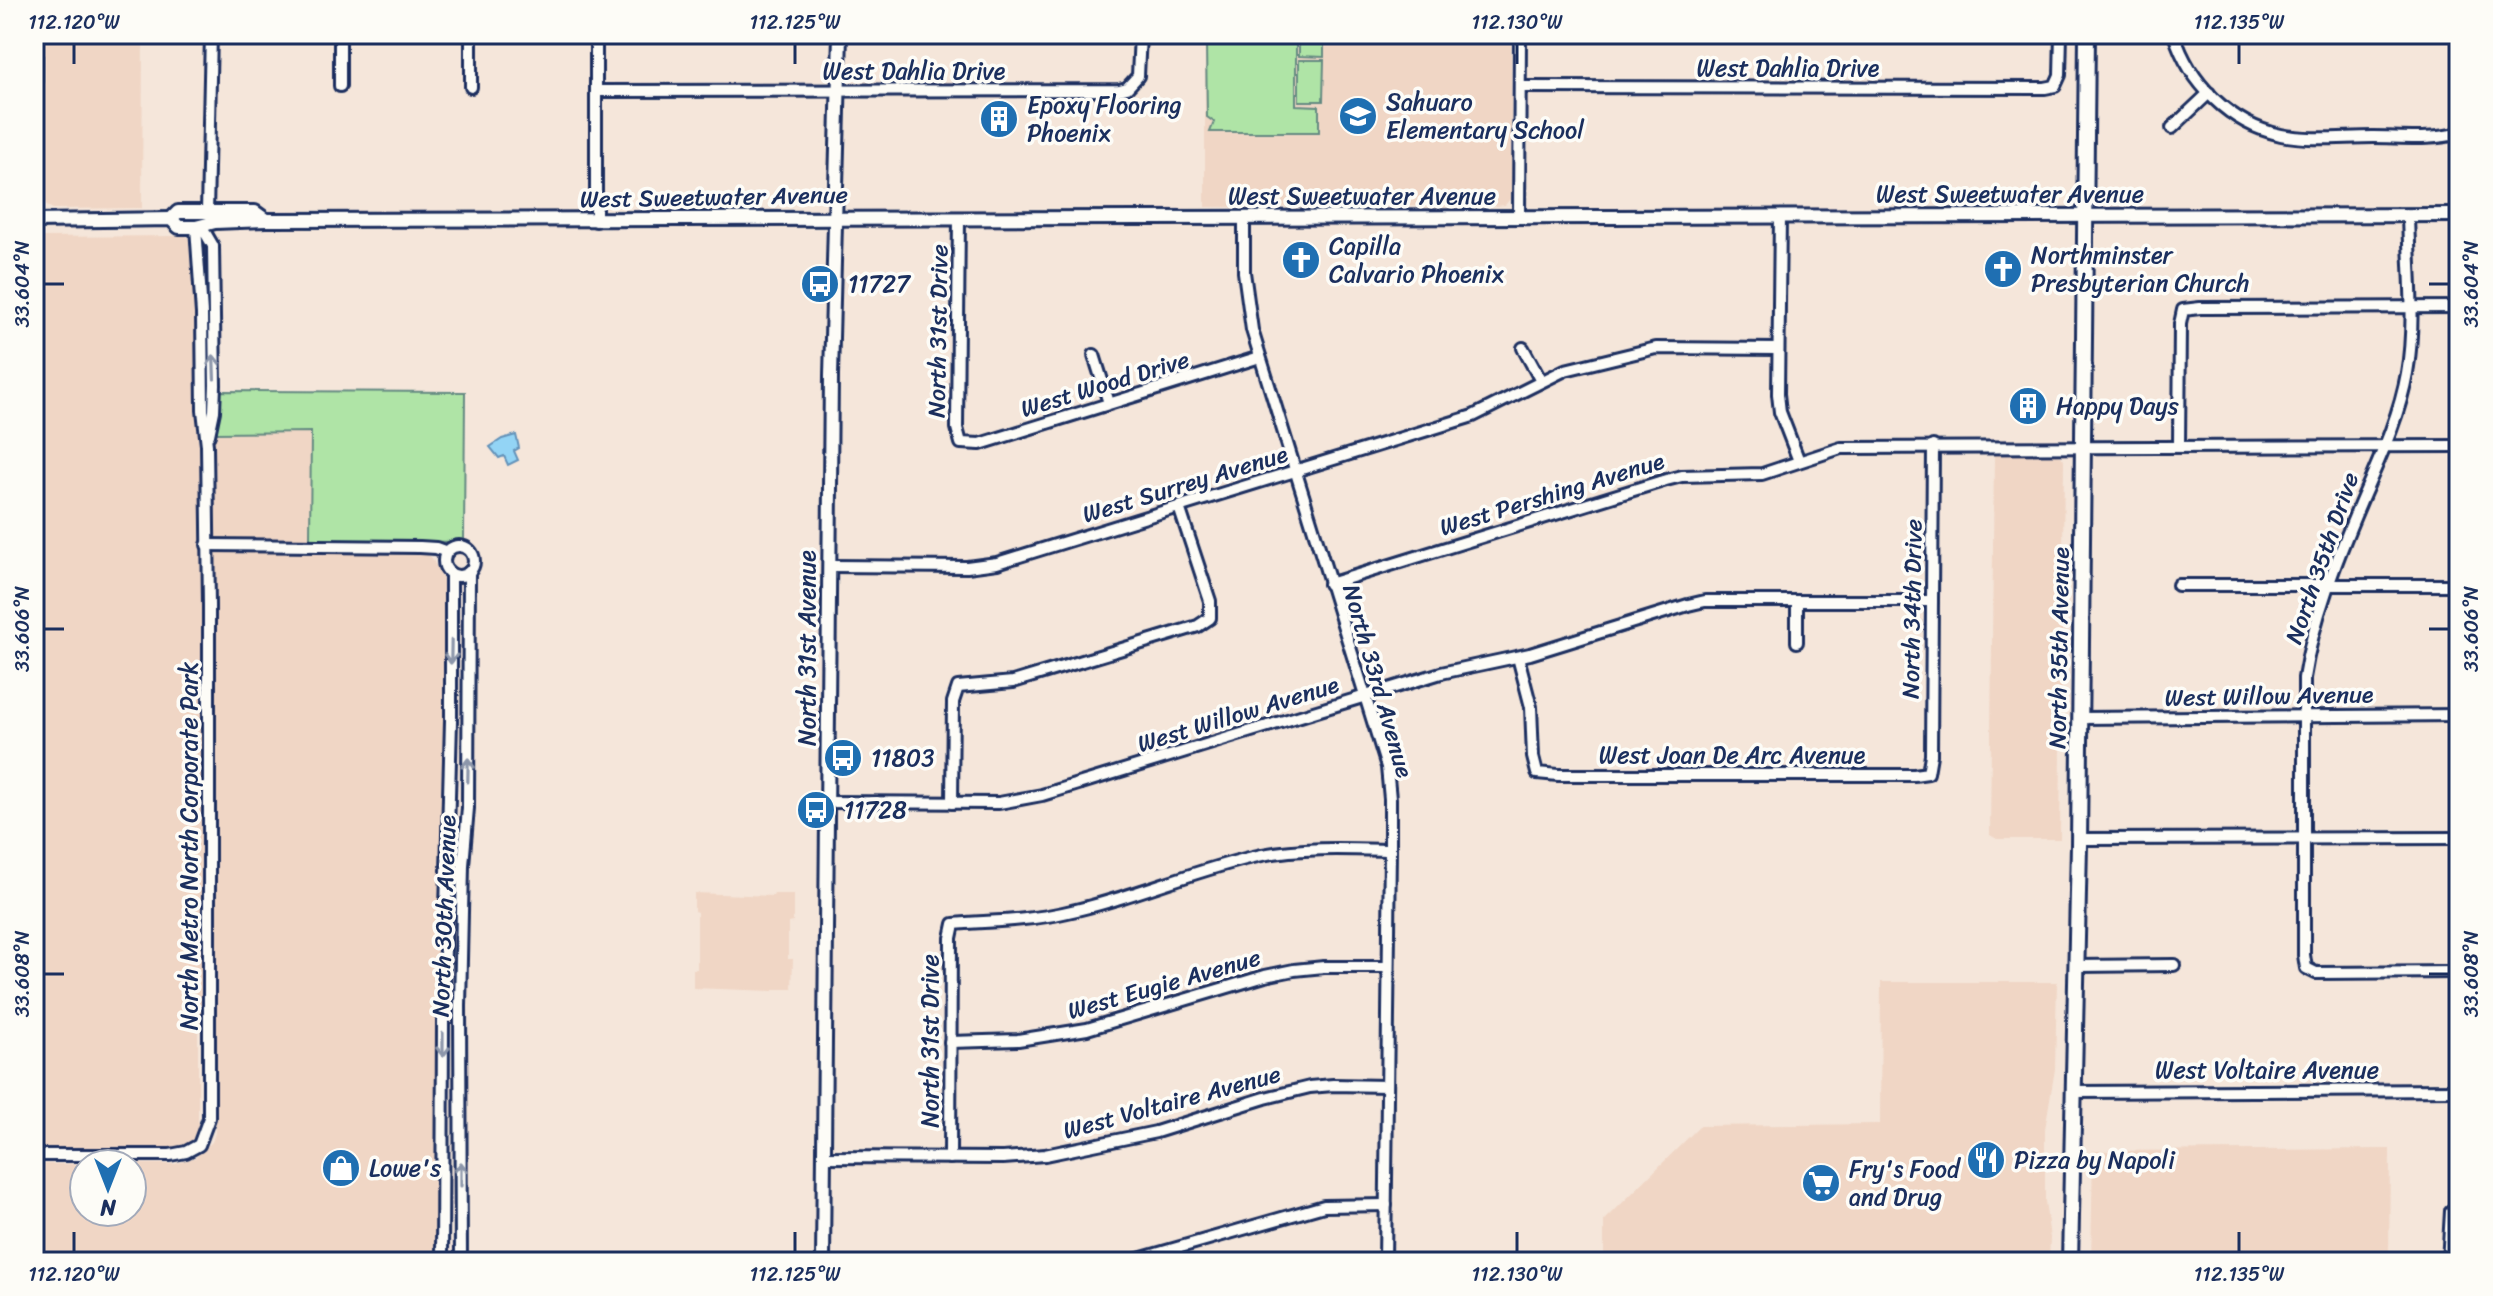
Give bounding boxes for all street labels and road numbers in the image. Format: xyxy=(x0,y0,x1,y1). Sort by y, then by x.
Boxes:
street label: West Dahlia Drive xyxy=(1697,47,1880,89)
street label: West Dahlia Drive xyxy=(823,50,1006,92)
street label: West Sweetwater Avenue xyxy=(1876,173,2144,215)
street label: West Sweetwater Avenue xyxy=(580,174,848,220)
street label: West Sweetwater Avenue xyxy=(1228,175,1496,217)
street label: North 31st Drive xyxy=(915,244,961,418)
street label: West Wood Drive xyxy=(1015,338,1195,430)
street label: West Surrey Avenue xyxy=(1077,433,1293,535)
street label: West Pershing Avenue xyxy=(1434,440,1670,548)
street label: North 35th Drive xyxy=(2273,466,2371,650)
street label: North 34th Drive xyxy=(1889,519,1935,699)
street label: North 35th Avenue xyxy=(2036,546,2082,749)
street label: North 31st Avenue xyxy=(786,550,828,746)
street label: North 33rd Avenue xyxy=(1330,579,1426,783)
street label: North Metro North Corporate Park xyxy=(168,662,210,1030)
street label: West Willow Avenue xyxy=(1132,663,1345,765)
street label: West Willow Avenue xyxy=(2164,673,2374,719)
street label: West Joan De Arc Avenue xyxy=(1599,734,1866,776)
street label: North 30th Avenue xyxy=(419,814,469,1018)
street label: West Eugie Avenue xyxy=(1062,936,1266,1032)
street label: North 31st Drive xyxy=(909,954,951,1128)
street label: West Voltaire Avenue xyxy=(2155,1049,2379,1091)
street label: West Voltaire Avenue xyxy=(1058,1053,1286,1151)

